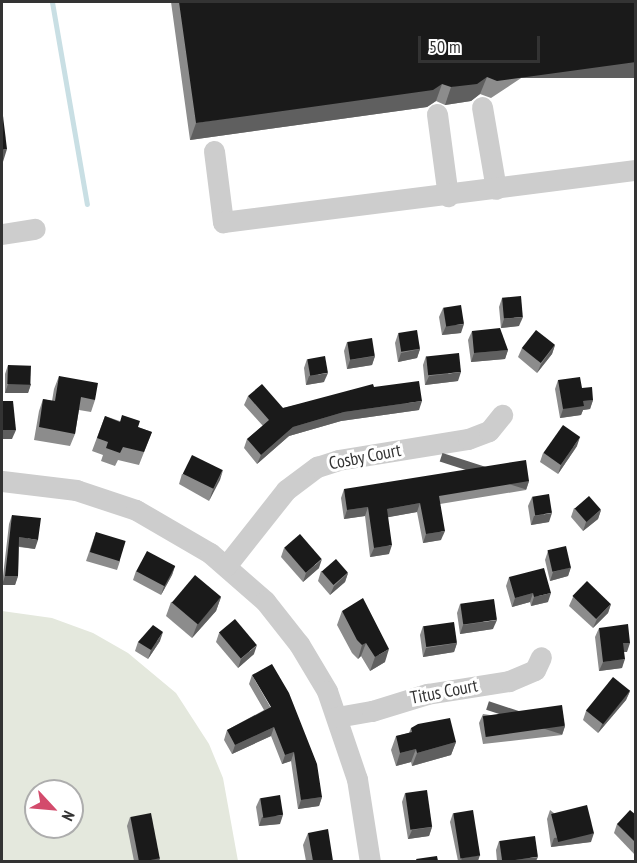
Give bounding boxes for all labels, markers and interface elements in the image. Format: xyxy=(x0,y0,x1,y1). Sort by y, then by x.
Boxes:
scale bar xyxy=(421,24,542,62)
text: 50 m xyxy=(429,35,461,58)
street label: Cosby Court xyxy=(327,439,403,475)
street label: Titus Court xyxy=(408,675,480,709)
north arrow xyxy=(24,779,84,839)
text: N xyxy=(58,808,79,824)

